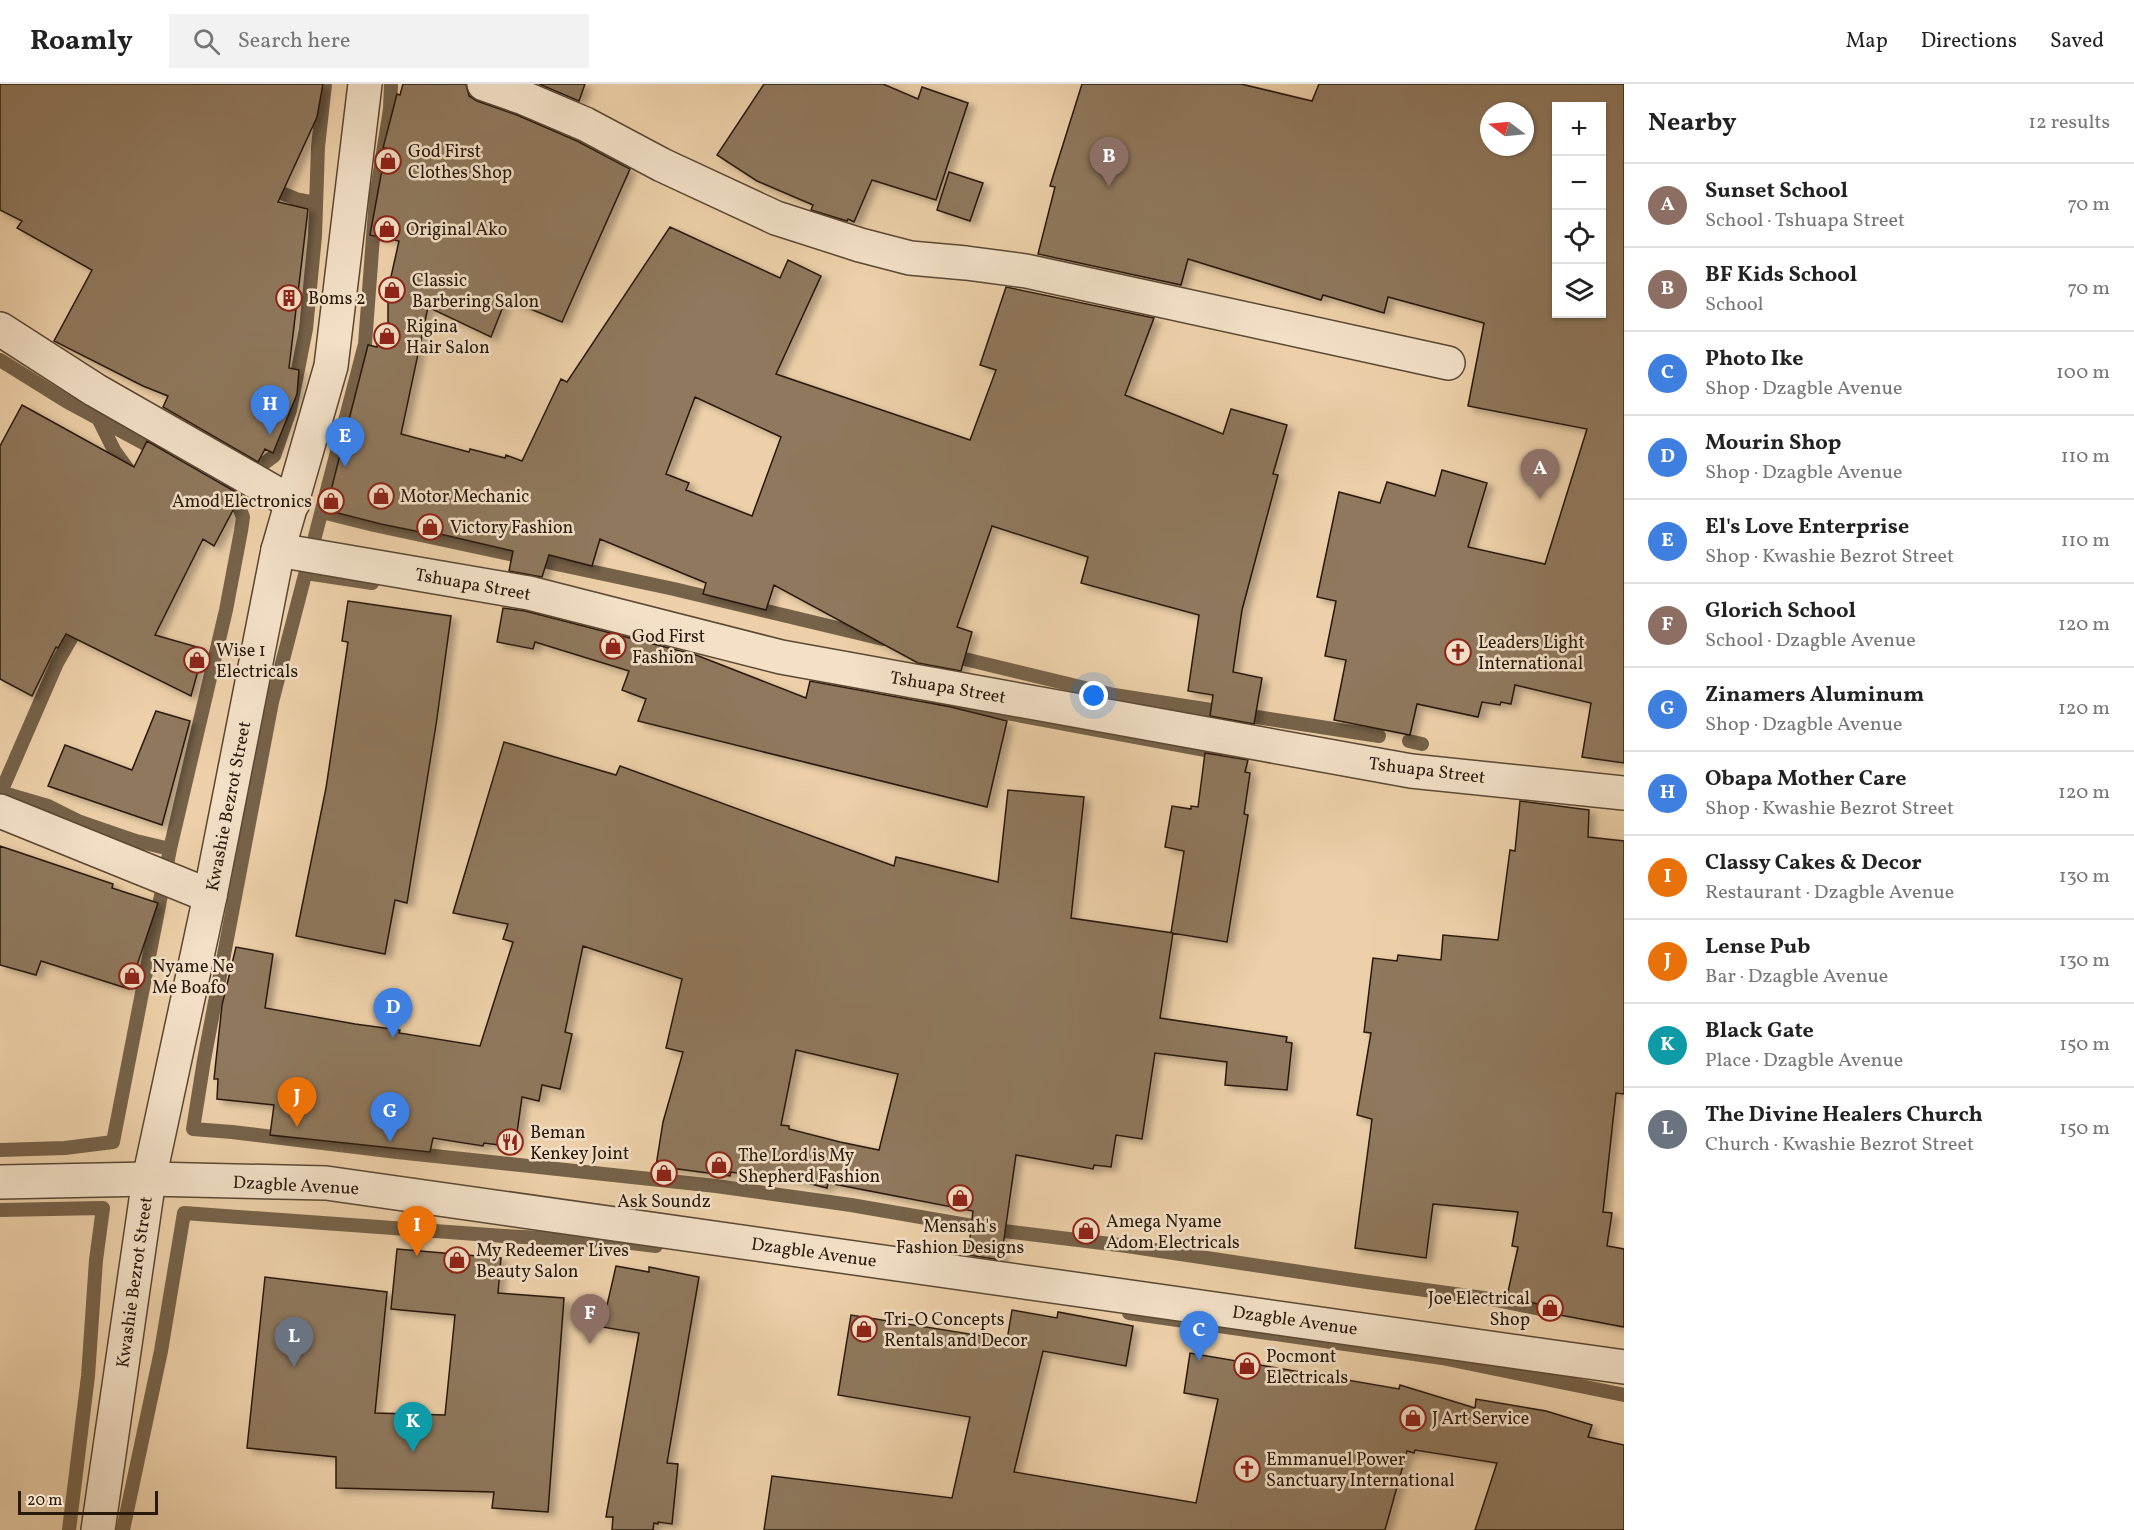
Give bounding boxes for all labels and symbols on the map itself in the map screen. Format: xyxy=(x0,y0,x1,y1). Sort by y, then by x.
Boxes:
north arrow xyxy=(1480,102,1534,156)
pin: B xyxy=(1090,138,1128,187)
place label: God First Clothes Shop xyxy=(408,140,512,186)
shop icon: God First Clothes Shop xyxy=(373,146,403,176)
shop icon: Original Ako xyxy=(372,214,402,244)
place label: Original Ako xyxy=(406,218,507,243)
place label: Classic Barbering Salon xyxy=(412,269,539,315)
shop icon: Classic Barbering Salon xyxy=(377,275,407,305)
building icon: Boms 2 xyxy=(274,283,304,313)
place label: Boms 2 xyxy=(308,287,366,312)
place label: Rigina Hair Salon xyxy=(406,315,490,361)
shop icon: Rigina Hair Salon xyxy=(372,321,402,351)
pin: H xyxy=(250,386,290,435)
pin: E xyxy=(326,418,364,467)
pin: A xyxy=(1520,450,1560,499)
shop icon: Motor Mechanic xyxy=(366,481,396,511)
place label: Motor Mechanic xyxy=(400,485,529,510)
shop icon: Amod Electronics xyxy=(316,486,346,516)
place label: Amod Electronics xyxy=(172,490,312,515)
shop icon: Victory Fashion xyxy=(415,512,445,542)
place label: Victory Fashion xyxy=(450,516,574,541)
street label: Tshuapa Street xyxy=(413,563,533,608)
place label: God First Fashion xyxy=(632,625,705,671)
shop icon: God First Fashion xyxy=(598,631,628,661)
place label: Leaders Light International xyxy=(1478,631,1585,677)
church icon: Leaders Light International xyxy=(1443,637,1473,667)
place label: Wise 1 Electricals xyxy=(216,639,298,685)
shop icon: Wise 1 Electricals xyxy=(182,645,212,675)
street label: Tshuapa Street xyxy=(888,666,1008,711)
your location xyxy=(1079,681,1108,710)
street label: Kwashie Bezrot Street xyxy=(201,719,258,893)
street label: Tshuapa Street xyxy=(1367,752,1487,791)
place label: Nyame Ne Me Boafo xyxy=(152,955,234,1001)
shop icon: Nyame Ne Me Boafo xyxy=(117,961,147,991)
pin: D xyxy=(374,988,412,1038)
pin: J xyxy=(278,1078,316,1127)
pin: G xyxy=(370,1092,410,1142)
place label: Beman Kenkey Joint xyxy=(530,1121,629,1167)
restaurant icon: Beman Kenkey Joint xyxy=(495,1127,525,1157)
place label: The Lord is My Shepherd Fashion xyxy=(738,1144,880,1190)
shop icon: The Lord is My Shepherd Fashion xyxy=(704,1150,734,1180)
shop icon: Ask Soundz xyxy=(649,1158,679,1188)
street label: Dzagble Avenue xyxy=(232,1171,360,1202)
shop icon: Mensah's Fashion Designs xyxy=(945,1183,975,1213)
place label: Ask Soundz xyxy=(617,1190,711,1215)
street label: Kwashie Bezrot Street xyxy=(111,1195,160,1370)
pin: I xyxy=(398,1206,436,1256)
place label: Amega Nyame Adom Electricals xyxy=(1106,1210,1240,1256)
place label: Mensah's Fashion Designs xyxy=(896,1215,1024,1261)
shop icon: Amega Nyame Adom Electricals xyxy=(1071,1216,1101,1246)
street label: Dzagble Avenue xyxy=(749,1232,878,1275)
place label: My Redeemer Lives Beauty Salon xyxy=(476,1239,629,1285)
shop icon: My Redeemer Lives Beauty Salon xyxy=(442,1245,472,1275)
place label: Joe Electrical Shop xyxy=(1428,1287,1530,1333)
shop icon: Joe Electrical Shop xyxy=(1535,1293,1565,1323)
pin: F xyxy=(570,1294,610,1344)
street label: Dzagble Avenue xyxy=(1230,1300,1359,1343)
place label: Tri-O Concepts Rentals and Decor xyxy=(884,1308,1028,1354)
pin: C xyxy=(1180,1312,1218,1361)
shop icon: Tri-O Concepts Rentals and Decor xyxy=(849,1314,879,1344)
pin: L xyxy=(274,1318,314,1367)
place label: Pocmont Electricals xyxy=(1266,1345,1348,1391)
shop icon: Pocmont Electricals xyxy=(1232,1351,1262,1381)
pin: K xyxy=(394,1402,432,1452)
shop icon: J Art Service xyxy=(1398,1403,1428,1433)
place label: J Art Service xyxy=(1432,1407,1529,1432)
place label: Emmanuel Power Sanctuary International xyxy=(1266,1448,1455,1494)
church icon: Emmanuel Power Sanctuary International xyxy=(1232,1454,1262,1484)
scale bar xyxy=(18,1488,158,1516)

